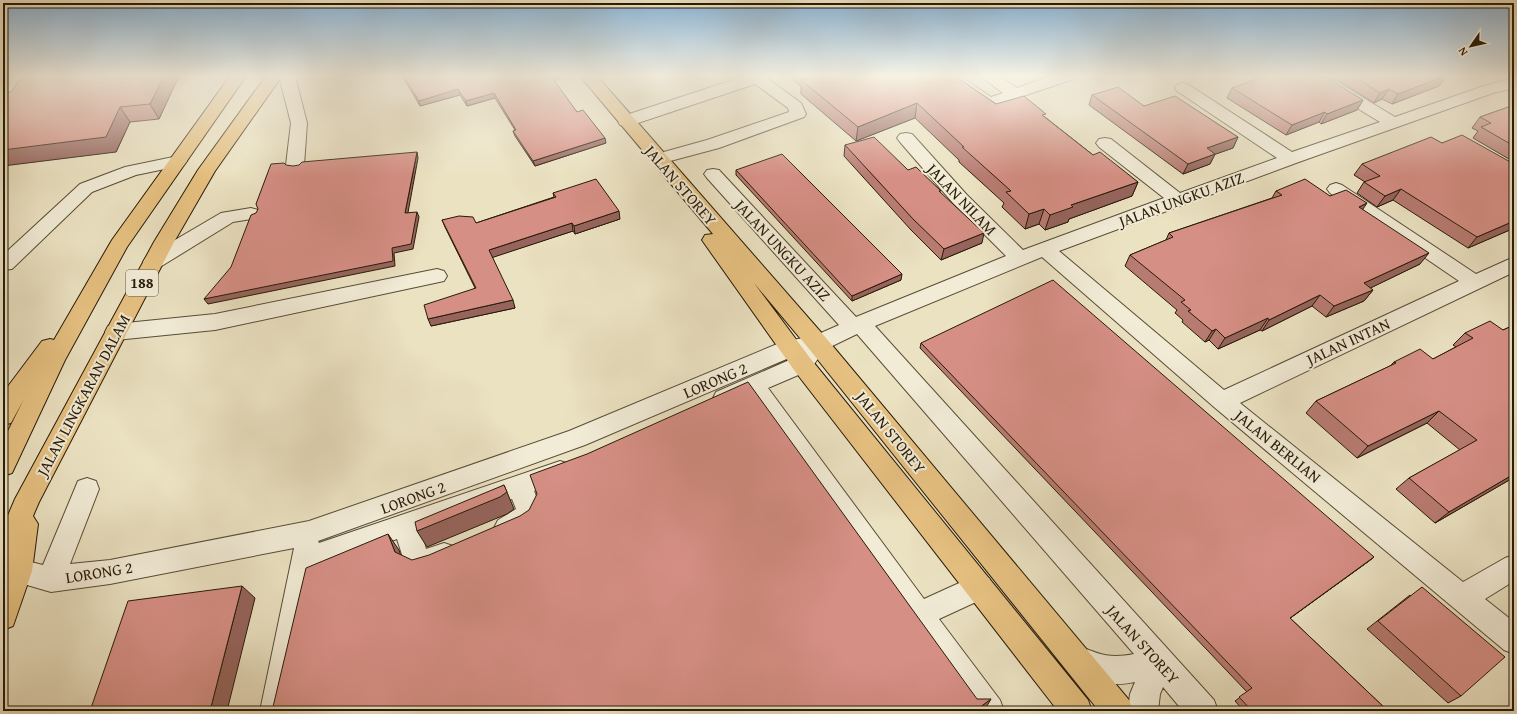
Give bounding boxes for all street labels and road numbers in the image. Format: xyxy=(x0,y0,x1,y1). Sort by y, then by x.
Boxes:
street label: JALAN STOREY xyxy=(638,138,723,231)
street label: JALAN NILAM xyxy=(920,156,1003,241)
street label: JALAN UNGKU AZIZ xyxy=(1113,165,1247,233)
street label: JALAN UNGKU AZIZ xyxy=(728,192,837,306)
road number: 188 xyxy=(126,270,158,296)
street label: JALAN LINGKARAN DALAM xyxy=(29,310,136,482)
street label: JALAN INTAN xyxy=(1300,311,1394,372)
street label: LORONG 2 xyxy=(679,356,751,404)
street label: JALAN STOREY xyxy=(849,384,932,479)
street label: JALAN BERLIAN xyxy=(1228,402,1327,489)
street label: LORONG 2 xyxy=(377,474,449,520)
street label: LORONG 2 xyxy=(64,555,134,589)
street label: JALAN STOREY xyxy=(1099,597,1186,689)

